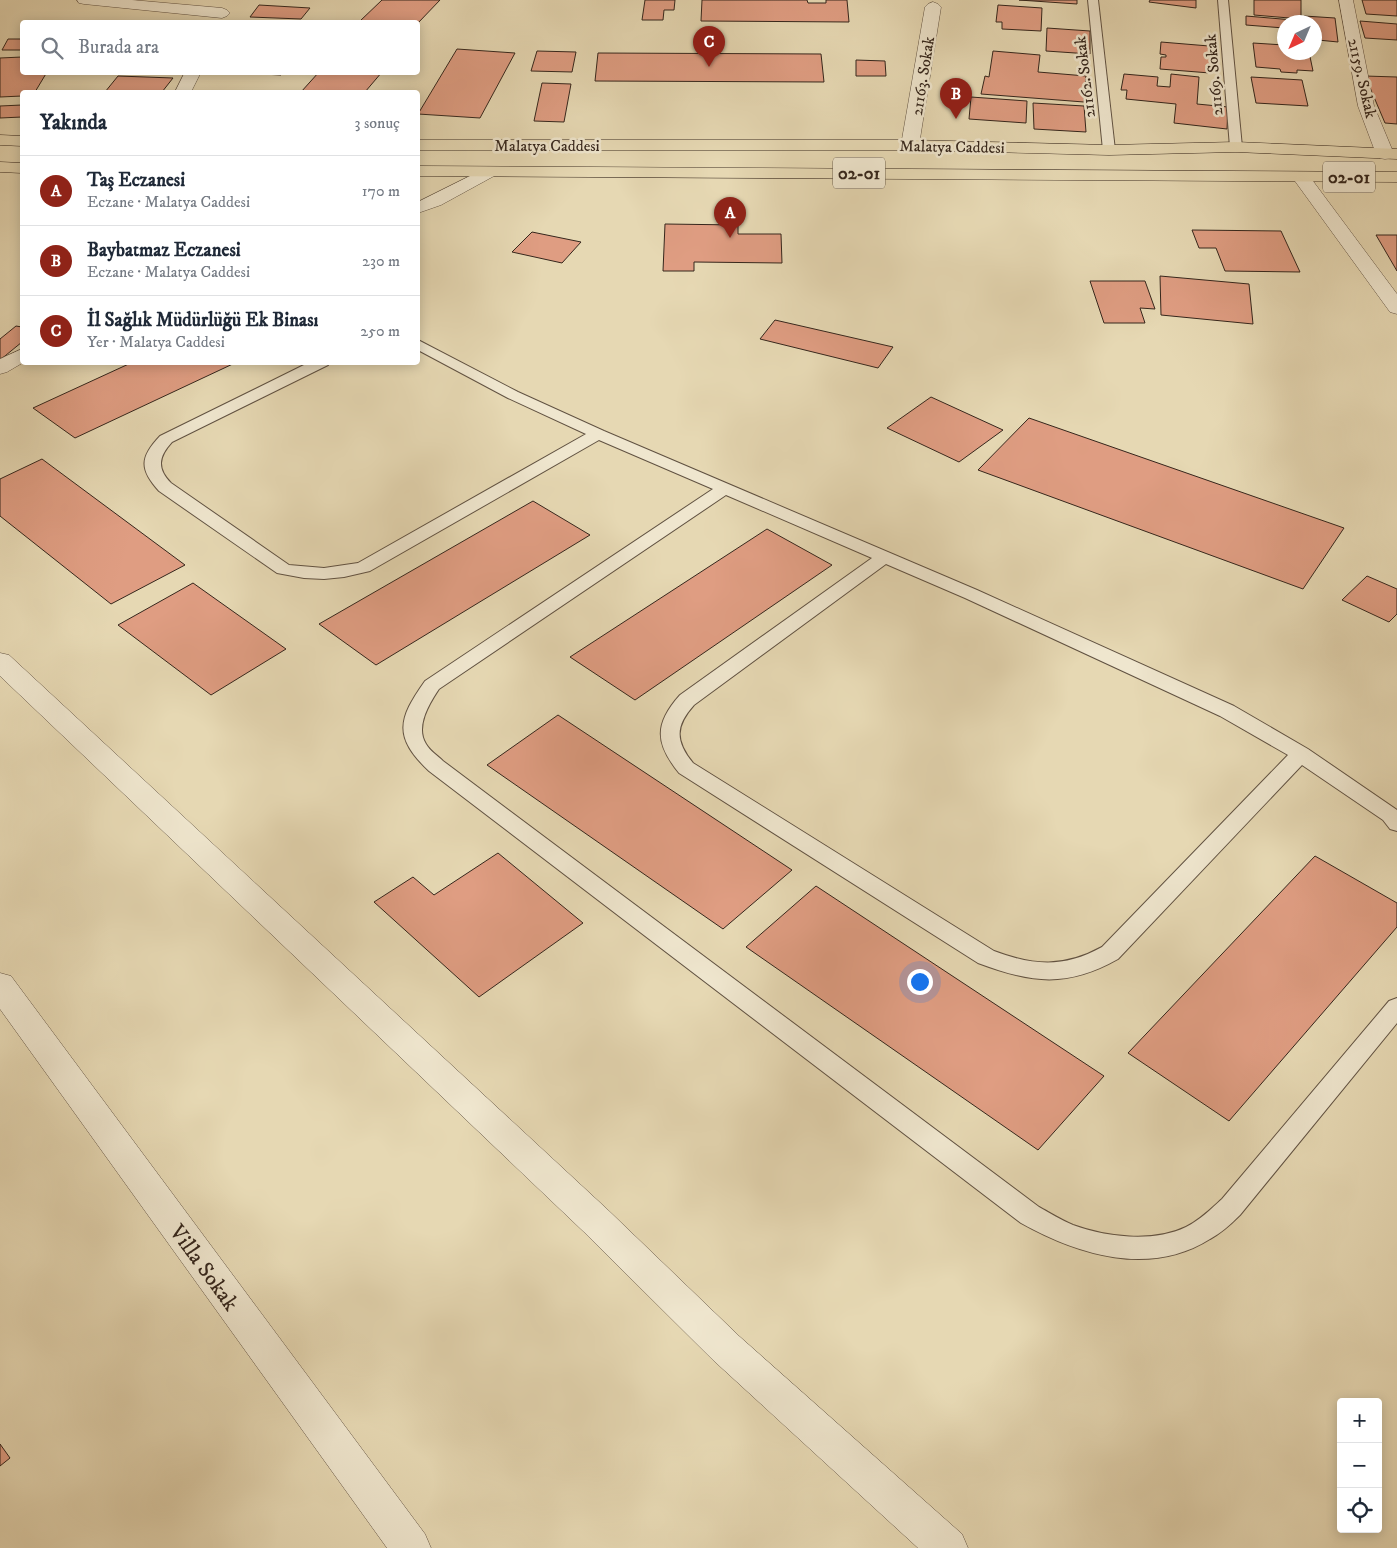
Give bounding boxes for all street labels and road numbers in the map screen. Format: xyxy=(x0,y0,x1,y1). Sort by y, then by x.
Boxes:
street label: 21169. Sokak xyxy=(1200,33,1228,117)
street label: 21163. Sokak xyxy=(907,35,939,117)
street label: 21162. Sokak xyxy=(1070,35,1100,119)
street label: 21159. Sokak xyxy=(1343,36,1381,120)
street label: Malatya Caddesi xyxy=(494,136,600,156)
street label: Malatya Caddesi xyxy=(899,136,1005,158)
road number: 02-01 xyxy=(833,158,885,188)
road number: 02-01 xyxy=(1323,162,1375,192)
street label: Villa Sokak xyxy=(163,1219,244,1316)

